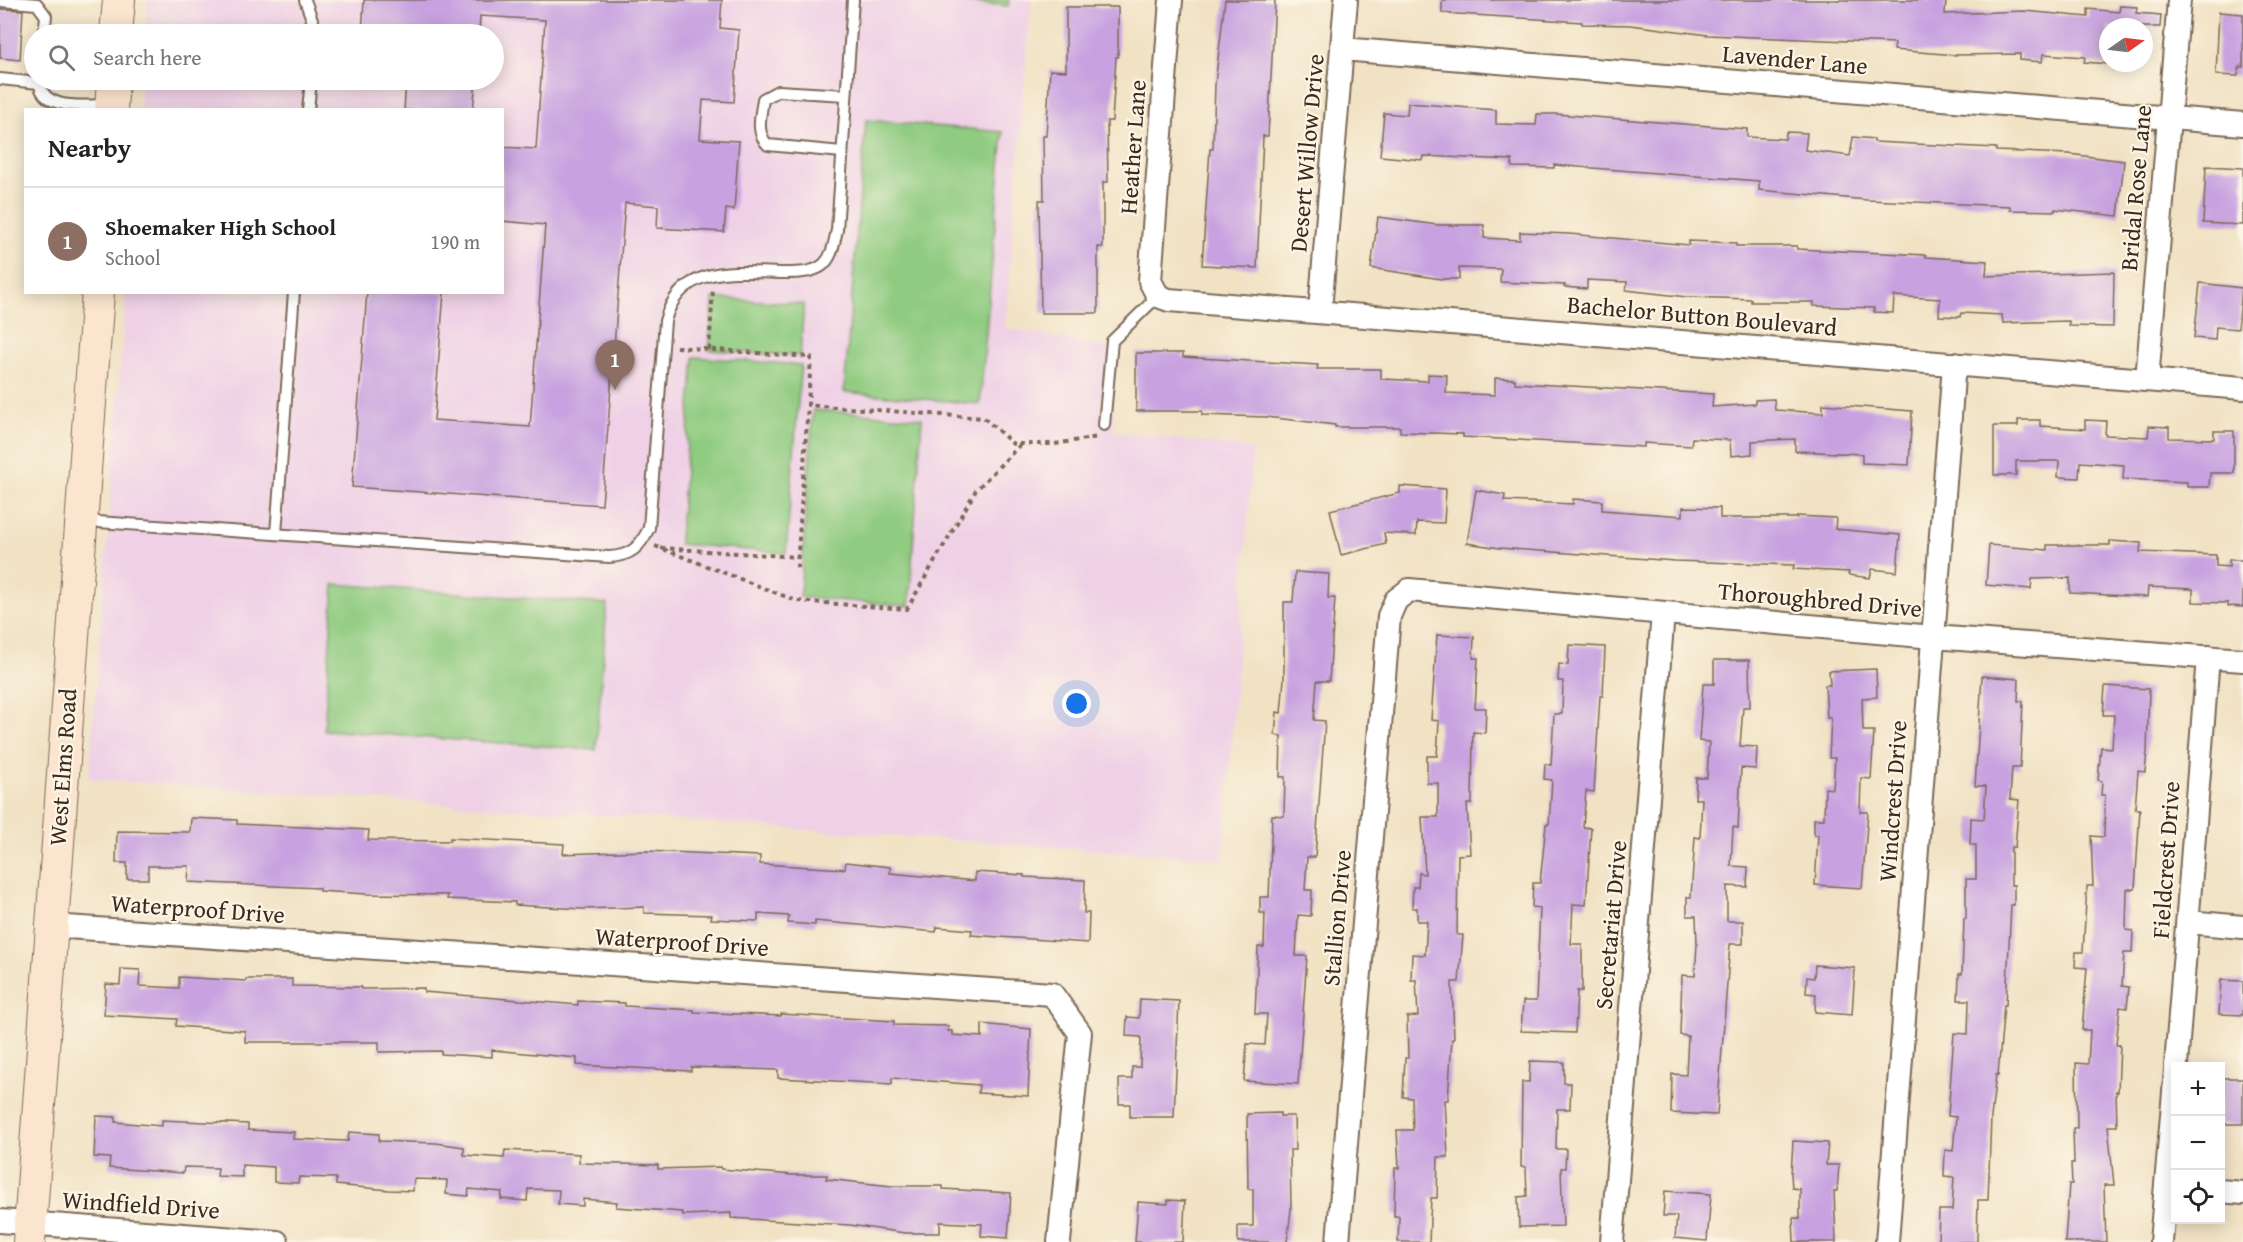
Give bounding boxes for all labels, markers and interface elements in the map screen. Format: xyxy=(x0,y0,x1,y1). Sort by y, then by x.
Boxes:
north arrow xyxy=(2099,18,2153,72)
search box xyxy=(24,24,504,90)
street label: Lavender Lane xyxy=(1721,36,1869,83)
icon: search xyxy=(45,41,78,74)
text: Search here xyxy=(93,41,202,73)
street label: Desert Willow Drive xyxy=(1280,52,1333,254)
street label: Heather Lane xyxy=(1110,79,1155,215)
street label: Bridal Rose Lane xyxy=(2111,104,2160,272)
text: Nearby xyxy=(48,128,131,167)
text: Shoemaker High School xyxy=(105,211,336,243)
text: 1 xyxy=(62,227,73,256)
text: 190 m xyxy=(430,227,480,256)
text: School xyxy=(105,243,161,272)
street label: Bachelor Button Boulevard xyxy=(1566,286,1839,345)
pin: 1 xyxy=(596,340,634,390)
street label: Thoroughbred Drive xyxy=(1717,573,1923,626)
street label: West Elms Road xyxy=(40,687,85,847)
your location xyxy=(1062,689,1091,718)
street label: Windcrest Drive xyxy=(1869,719,1916,883)
street label: Fieldcrest Drive xyxy=(2143,780,2188,940)
street label: Secretariat Drive xyxy=(1586,839,1635,1011)
street label: Stallion Drive xyxy=(1313,848,1360,988)
street label: Waterproof Drive xyxy=(110,885,286,932)
street label: Waterproof Drive xyxy=(594,918,770,965)
map controls xyxy=(2171,1062,2225,1224)
button: + xyxy=(2171,1062,2225,1116)
button: − xyxy=(2171,1116,2225,1170)
button: locate xyxy=(2171,1170,2225,1224)
street label: Windfield Drive xyxy=(61,1182,221,1227)

